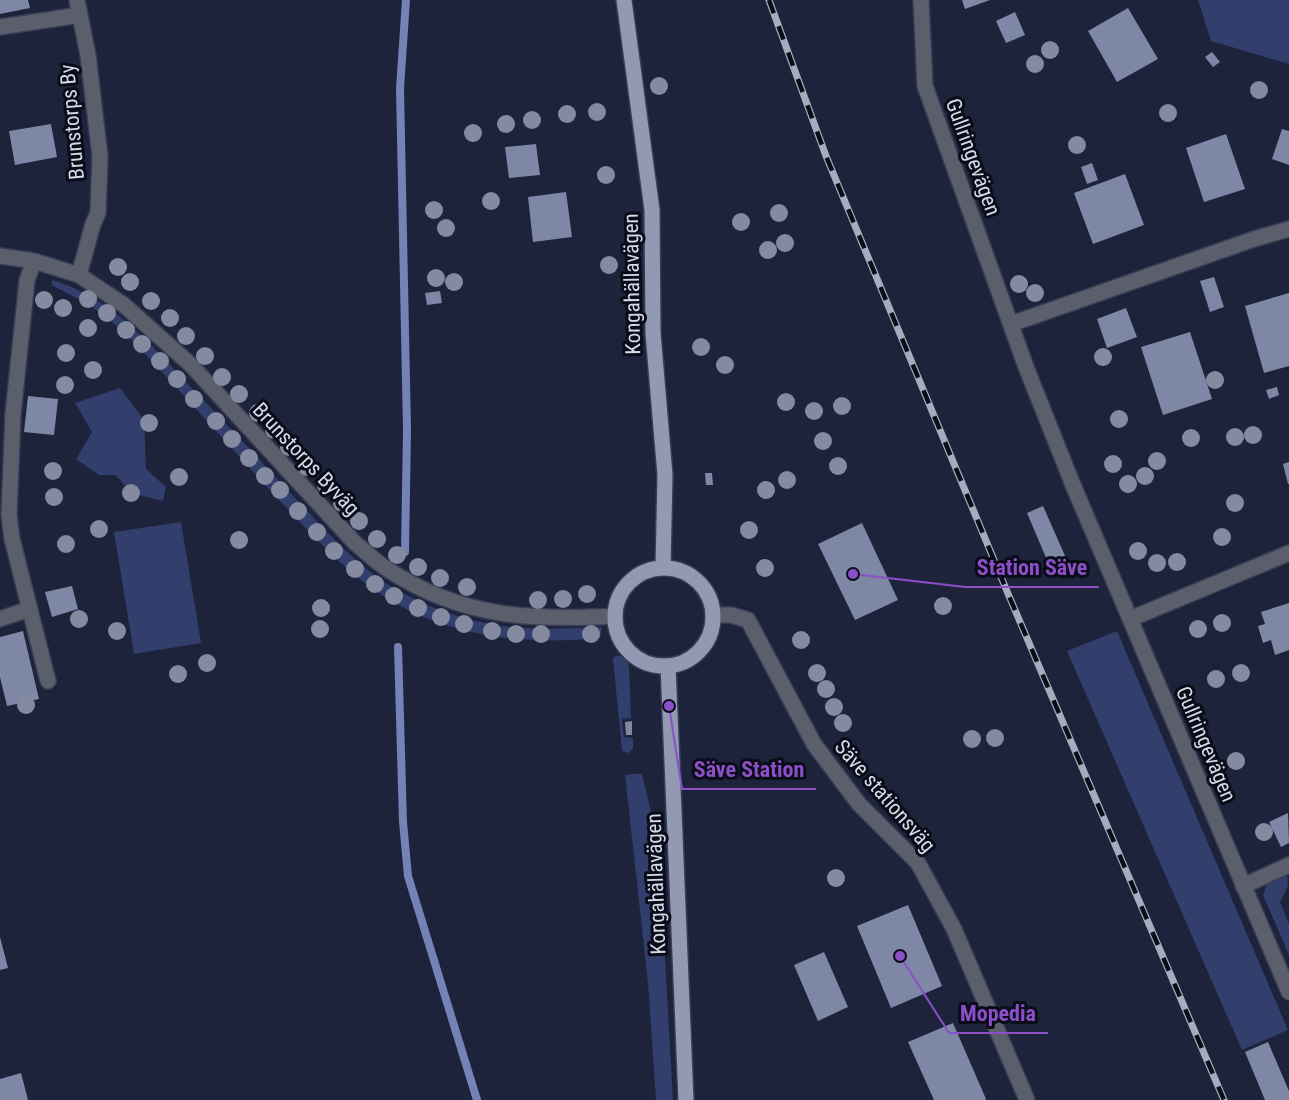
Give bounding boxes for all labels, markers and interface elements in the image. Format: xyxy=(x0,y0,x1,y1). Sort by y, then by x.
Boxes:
street label: Brunstorps By xyxy=(55,63,89,181)
street label: Gullringevägen xyxy=(941,95,1005,219)
street label: Kongahällavägen xyxy=(619,213,645,355)
street label: Brunstorps Byväg xyxy=(248,398,364,520)
callout: Station Säve xyxy=(965,547,1099,587)
text: Station Säve xyxy=(977,555,1087,580)
street label: Gullringevägen xyxy=(1171,683,1241,805)
street label: Säve stationsväg xyxy=(830,735,940,857)
callout: Säve Station xyxy=(682,749,816,789)
text: Säve Station xyxy=(694,757,804,782)
street label: Kongahällavägen xyxy=(642,813,670,955)
callout: Mopedia xyxy=(949,993,1048,1033)
text: Mopedia xyxy=(960,1001,1036,1026)

